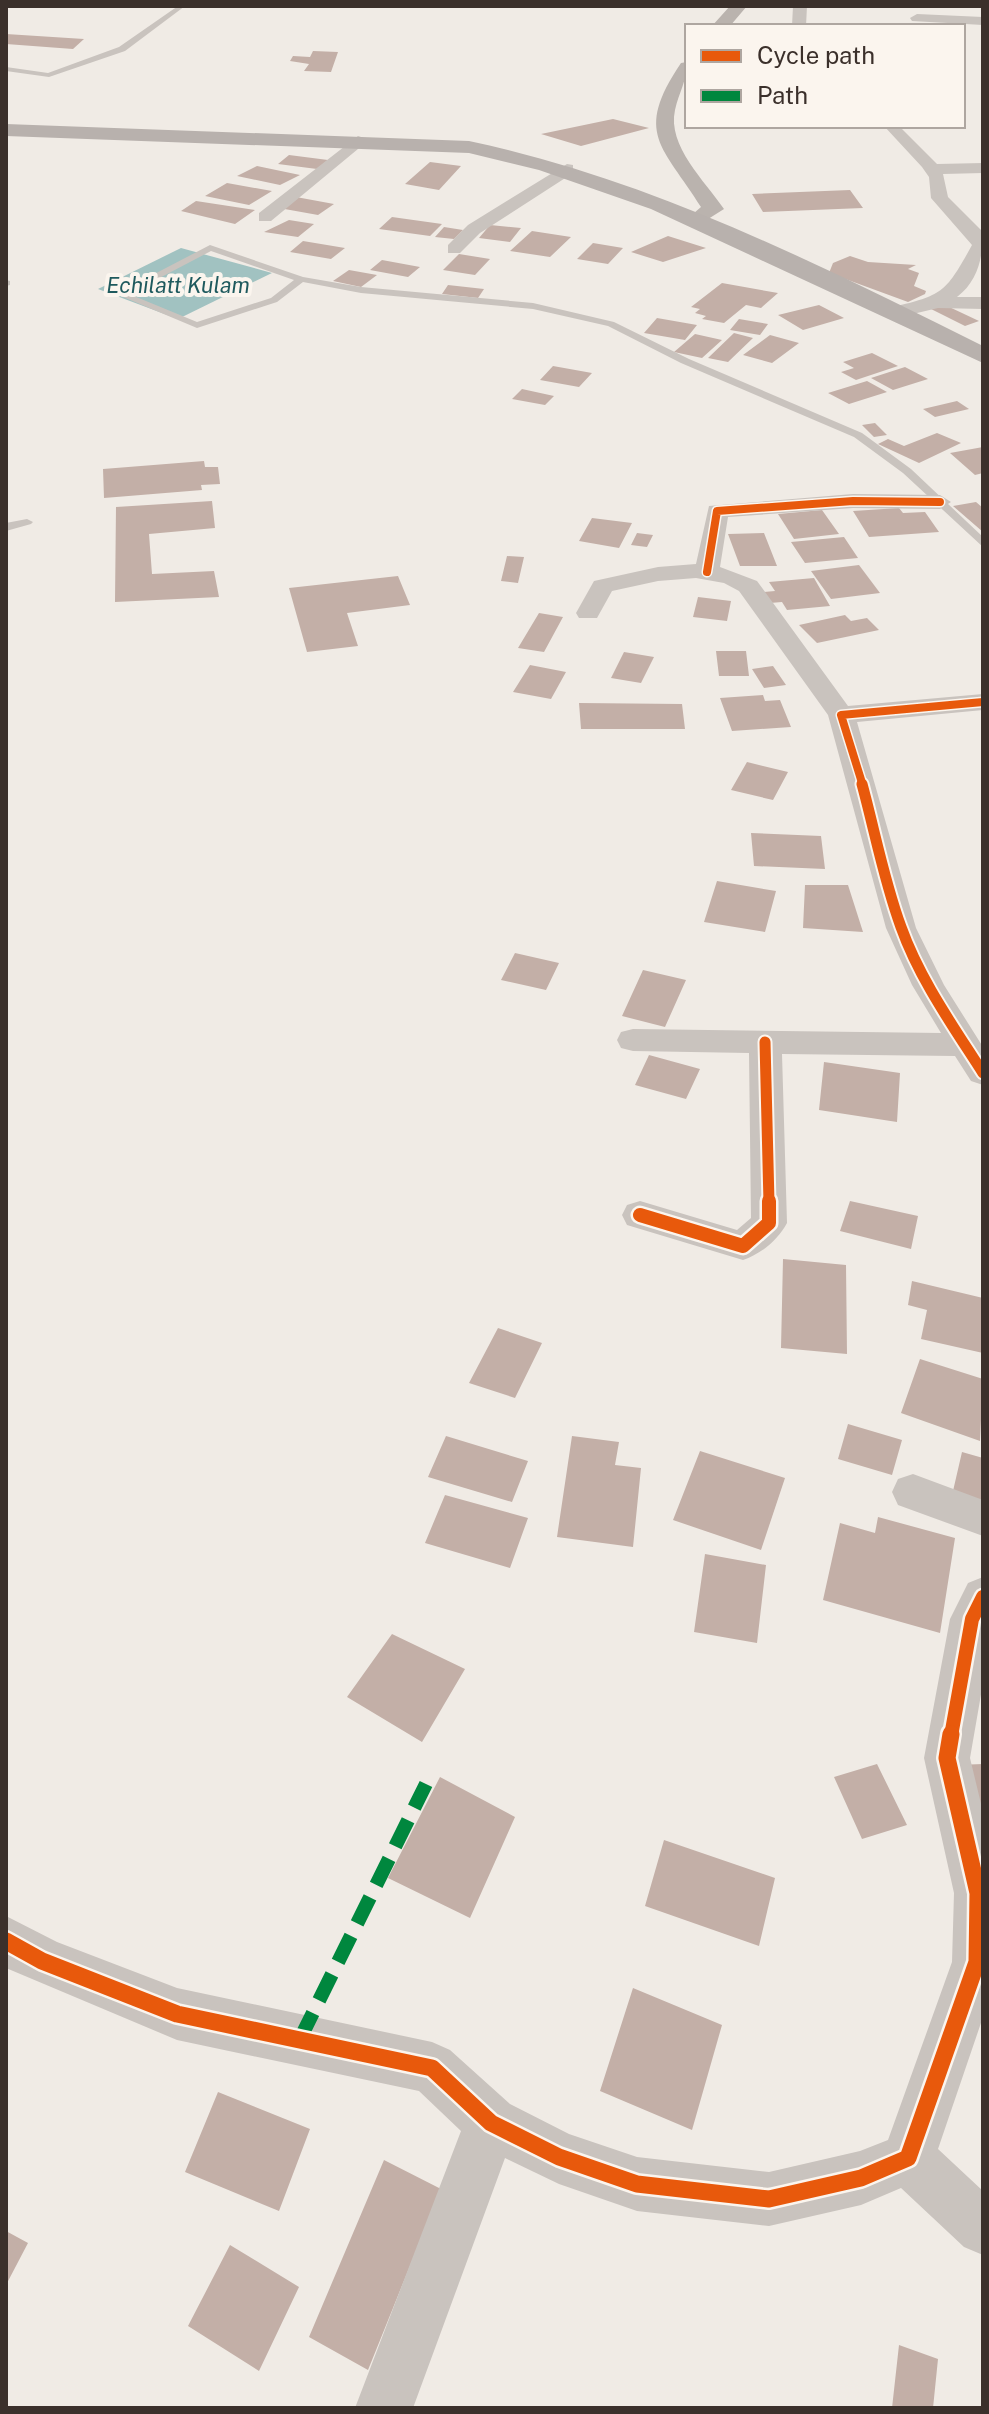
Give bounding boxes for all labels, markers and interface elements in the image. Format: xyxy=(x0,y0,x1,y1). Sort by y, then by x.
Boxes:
legend xyxy=(685,24,965,128)
text: Cycle path xyxy=(757,41,875,69)
text: Path xyxy=(757,81,808,109)
water label: Echilatt Kulam xyxy=(106,272,250,298)

